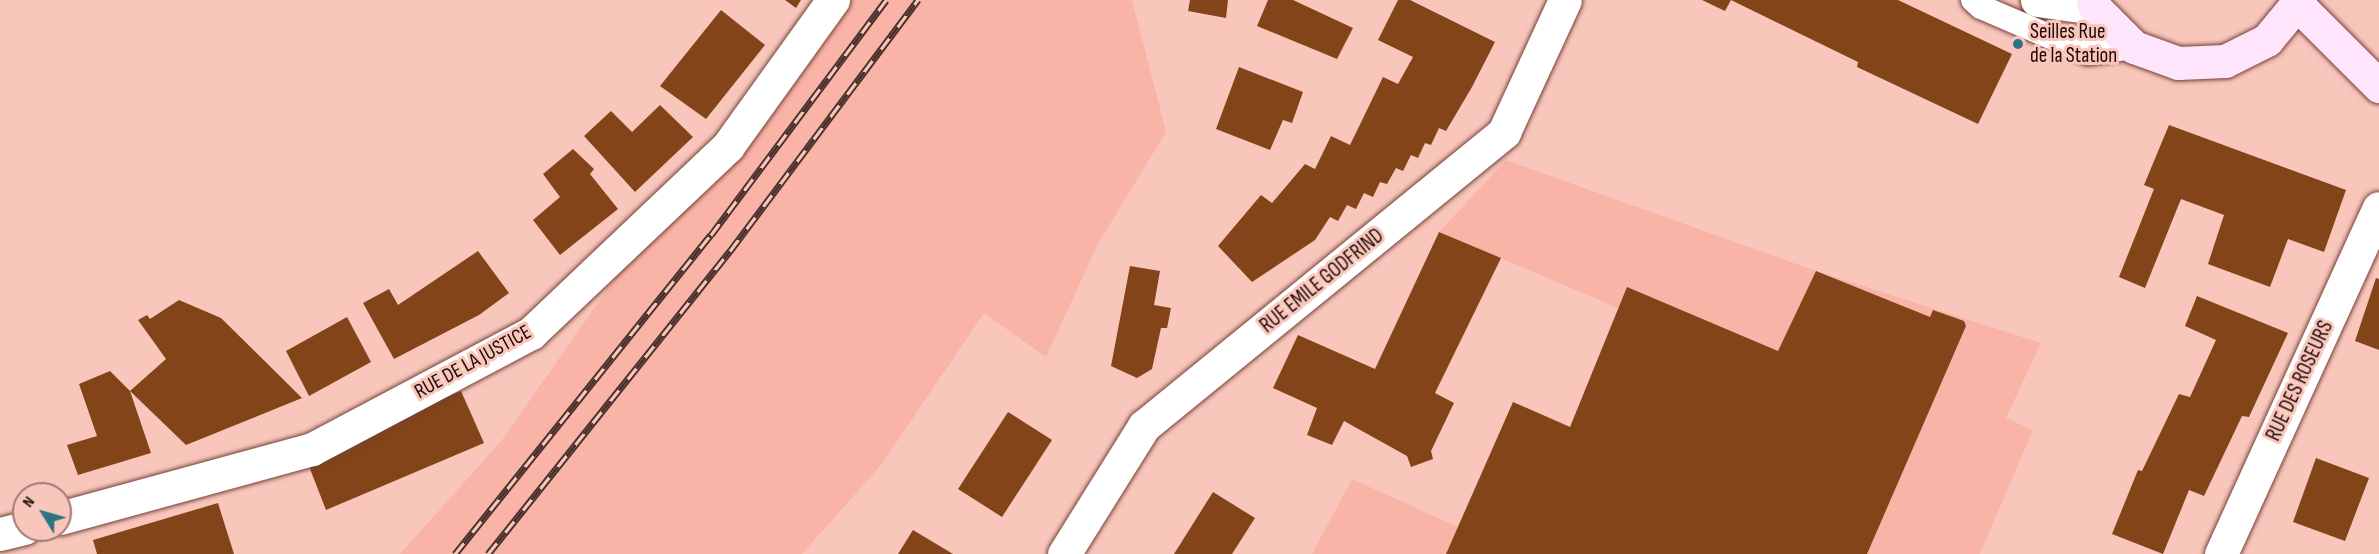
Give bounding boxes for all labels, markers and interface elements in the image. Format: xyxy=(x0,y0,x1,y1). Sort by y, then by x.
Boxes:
place label: Seilles Rue de la Station xyxy=(2030,19,2117,69)
marker: Seilles Rue de la Station xyxy=(2011,37,2025,51)
street label: RUE EMILE GODFRIND xyxy=(1255,224,1389,338)
street label: RUE DES ROSEURS xyxy=(2261,317,2339,445)
street label: RUE DE LA JUSTICE xyxy=(410,320,536,404)
north arrow xyxy=(12,482,72,542)
text: N xyxy=(19,493,39,511)

